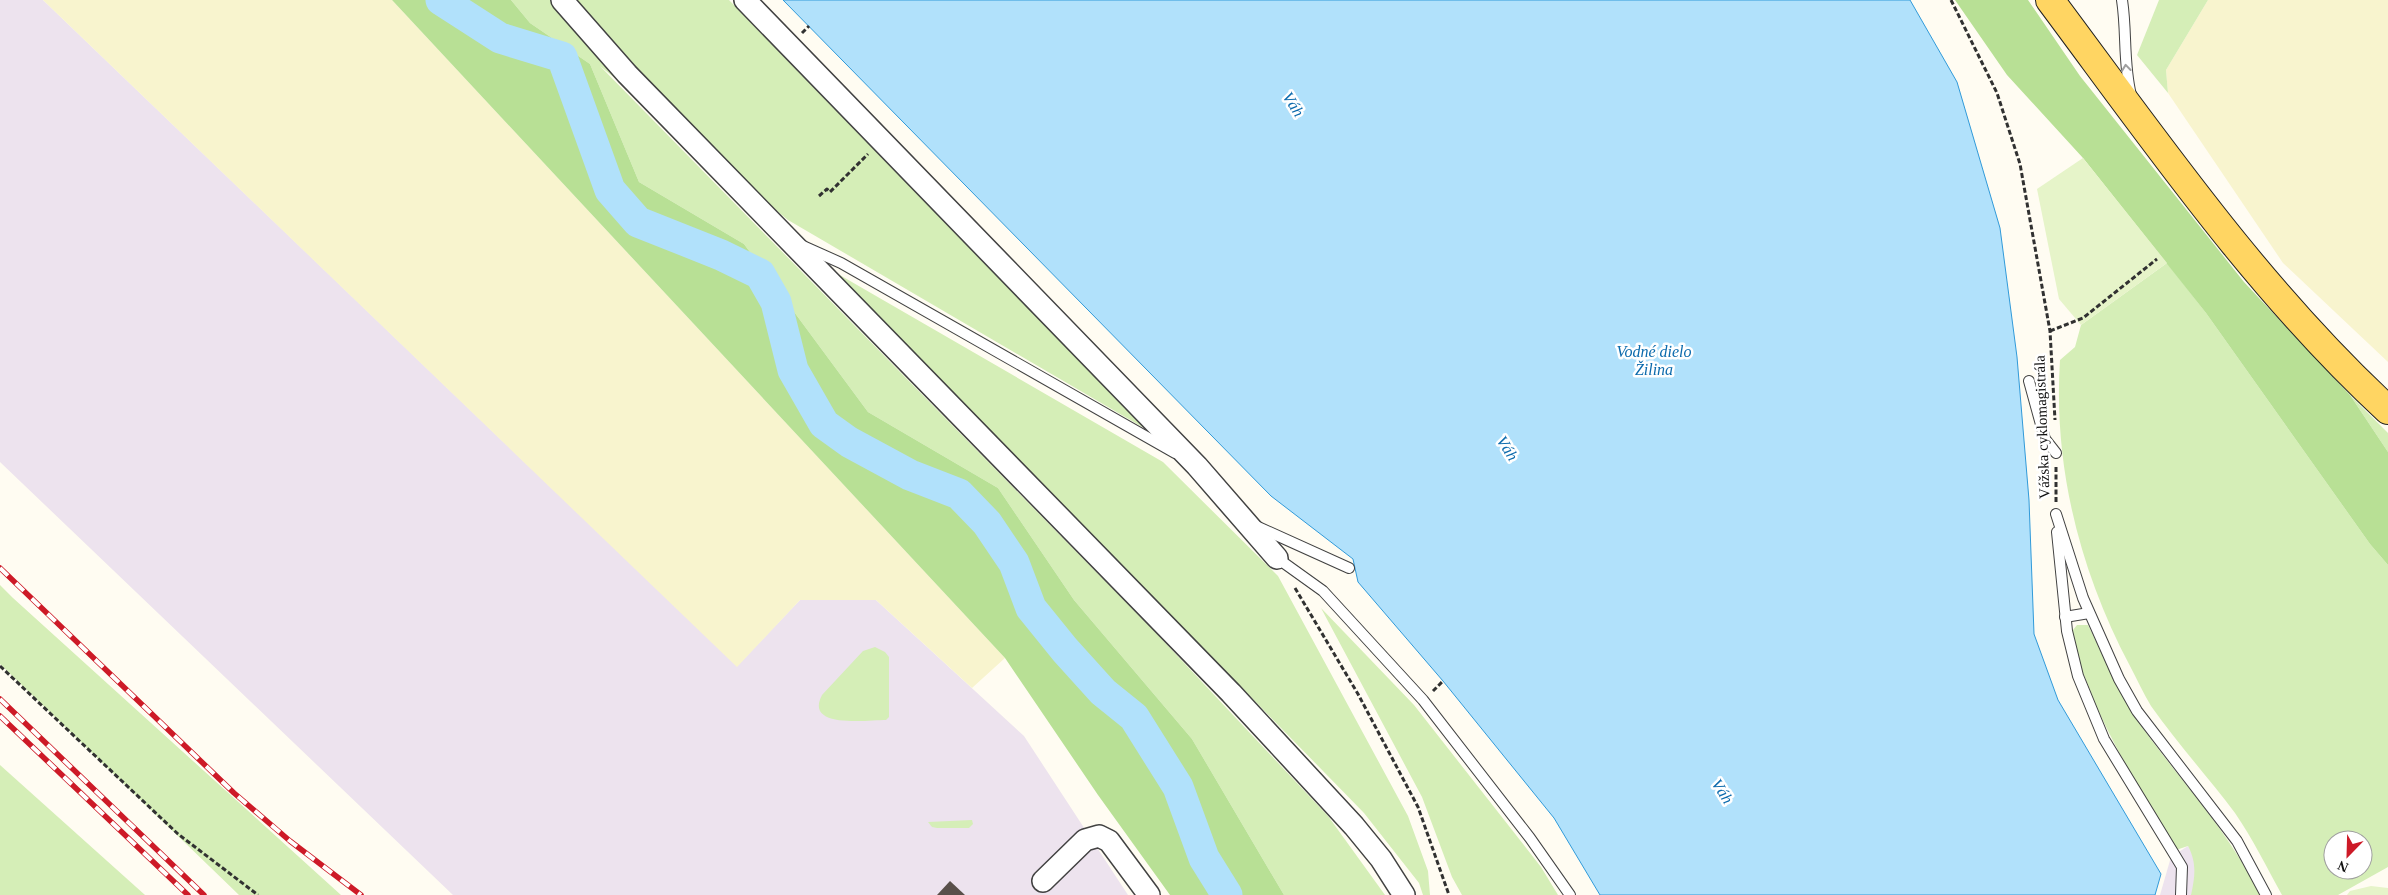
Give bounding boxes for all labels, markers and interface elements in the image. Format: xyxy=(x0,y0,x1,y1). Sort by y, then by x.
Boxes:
one-way arrow xyxy=(2121,64,2132,72)
water label: Váh xyxy=(1280,89,1308,120)
water label: Vodné dielo Žilina xyxy=(1616,343,1692,378)
street label: Vážska cyklomagistrála xyxy=(2031,355,2053,499)
water label: Váh xyxy=(1494,433,1522,464)
water label: Váh xyxy=(1709,776,1737,807)
north arrow xyxy=(2323,830,2373,880)
text: N xyxy=(2336,858,2351,875)

